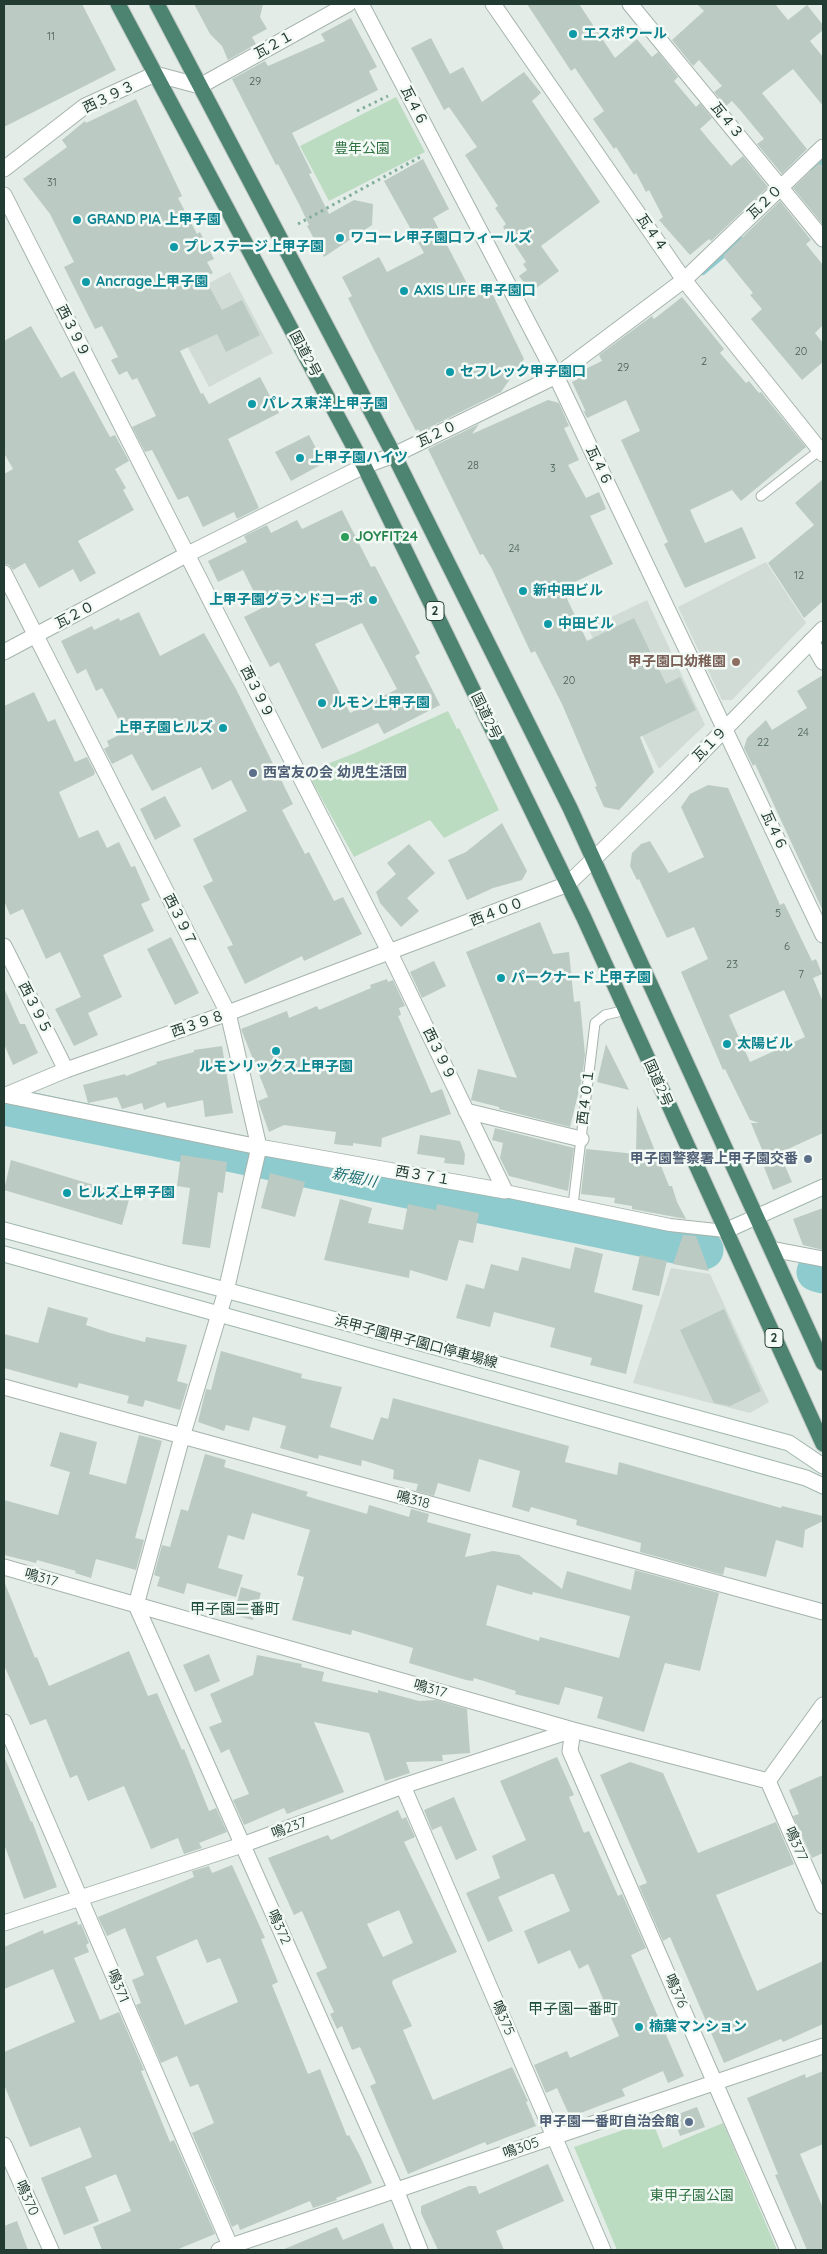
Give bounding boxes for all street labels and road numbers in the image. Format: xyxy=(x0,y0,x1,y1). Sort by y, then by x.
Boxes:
street label: 瓦２１ xyxy=(252,27,296,63)
street label: 西３９３ xyxy=(80,77,138,117)
street label: 瓦４６ xyxy=(397,83,431,129)
street label: 瓦４３ xyxy=(707,99,747,143)
street label: 瓦２０ xyxy=(744,181,786,223)
street label: 瓦４４ xyxy=(633,211,671,255)
street label: 西３９９ xyxy=(53,302,93,360)
street label: 国道2号 xyxy=(286,328,324,380)
street label: 瓦２０ xyxy=(414,417,460,451)
street label: 瓦４６ xyxy=(582,443,616,489)
street label: 瓦２０ xyxy=(53,598,97,632)
road number: 2 xyxy=(426,602,444,620)
street label: 西３９９ xyxy=(237,663,277,721)
street label: 国道2号 xyxy=(468,690,504,742)
street label: 瓦１９ xyxy=(689,723,731,765)
street label: 瓦４６ xyxy=(758,808,790,854)
street label: 西３９７ xyxy=(160,891,200,949)
street label: 西４００ xyxy=(468,894,526,930)
street label: 西３９５ xyxy=(15,979,55,1037)
street label: 西３９８ xyxy=(169,1007,227,1041)
street label: 西３９９ xyxy=(419,1025,459,1083)
street label: 国道2号 xyxy=(640,1057,676,1109)
street label: 西４０１ xyxy=(574,1068,598,1126)
street label: 西３７１ xyxy=(394,1163,452,1189)
street label: 浜甲子園甲子園口停車場線 xyxy=(333,1312,499,1372)
road number: 2 xyxy=(765,1329,783,1348)
street label: 鳴318 xyxy=(394,1487,432,1513)
street label: 鳴317 xyxy=(22,1565,60,1591)
street label: 鳴317 xyxy=(411,1676,449,1702)
street label: 鳴237 xyxy=(269,1814,309,1842)
street label: 鳴377 xyxy=(781,1824,811,1864)
street label: 鳴372 xyxy=(264,1907,294,1947)
street label: 鳴371 xyxy=(104,1967,132,2005)
street label: 鳴376 xyxy=(661,1971,691,2011)
street label: 鳴375 xyxy=(488,1998,518,2038)
street label: 鳴305 xyxy=(501,2134,541,2162)
street label: 鳴370 xyxy=(12,2178,42,2218)

